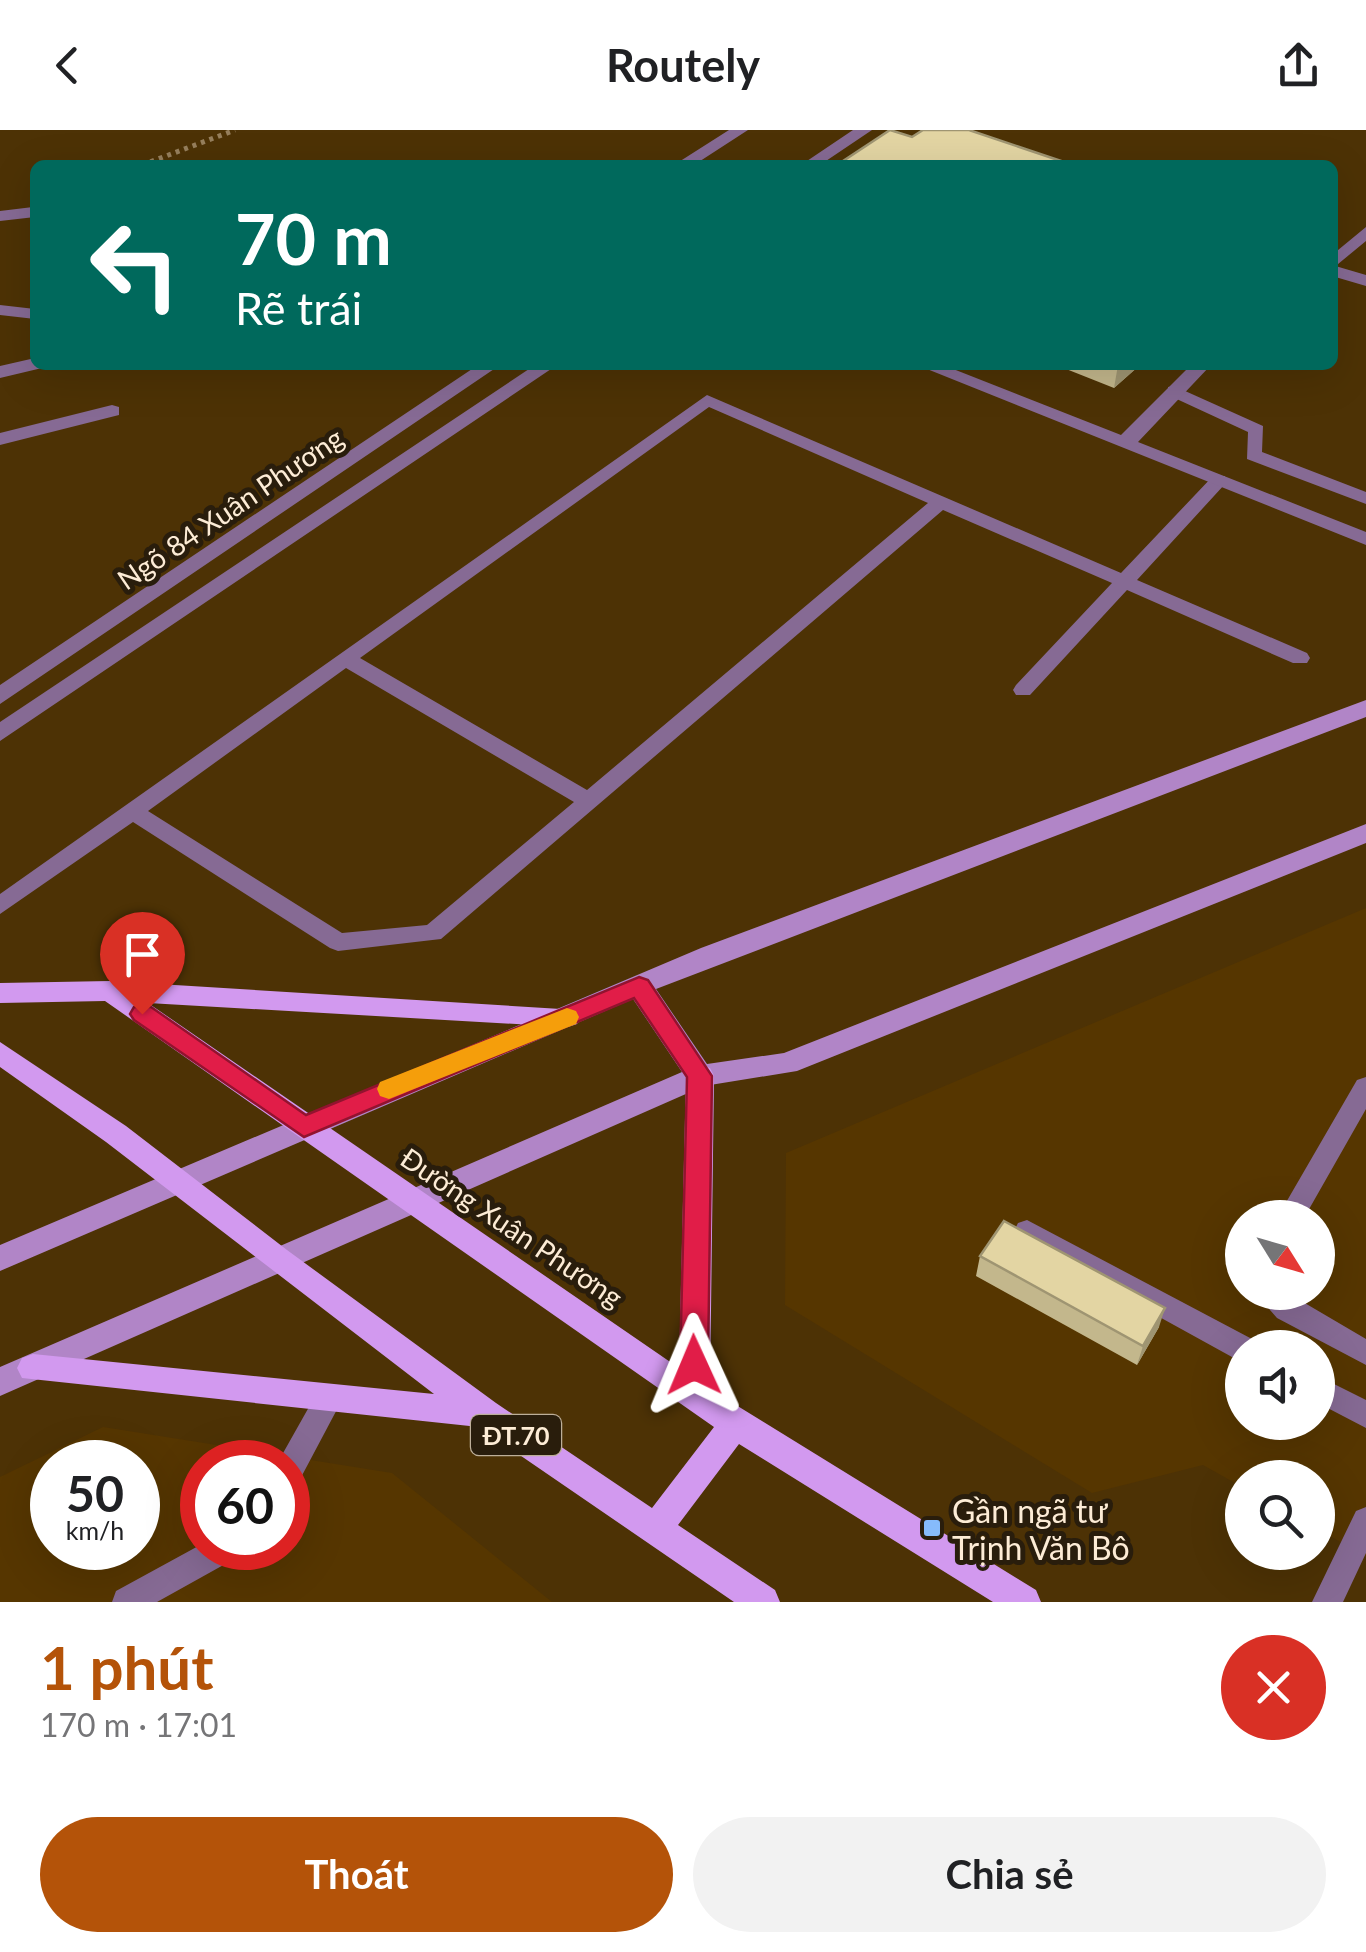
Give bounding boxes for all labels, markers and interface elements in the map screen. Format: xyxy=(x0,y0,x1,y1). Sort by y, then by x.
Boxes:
icon: back xyxy=(40,38,95,93)
text: Routely xyxy=(606,38,760,92)
icon: share xyxy=(1271,38,1326,93)
text: 70 m xyxy=(235,196,392,280)
icon: left xyxy=(70,200,200,330)
text: Rẽ trái xyxy=(235,281,362,335)
street label: Ngõ 84 Xuân Phương xyxy=(111,420,349,596)
pin xyxy=(100,912,185,1015)
icon: arrive xyxy=(115,927,170,982)
street label: Đường Xuân Phương xyxy=(395,1140,629,1314)
north arrow xyxy=(1225,1200,1335,1310)
map controls xyxy=(1225,1200,1335,1570)
position arrow xyxy=(642,1313,746,1417)
button: sound xyxy=(1225,1330,1335,1440)
road number: ĐT.70 xyxy=(471,1415,561,1455)
speed limit sign: 60 xyxy=(180,1440,310,1570)
button: search xyxy=(1225,1460,1335,1570)
text: 50 xyxy=(66,1463,124,1523)
place label: Gần ngã tư Trịnh Văn Bô xyxy=(952,1491,1130,1567)
text: km/h xyxy=(66,1515,124,1545)
marker: Gần ngã tư Trịnh Văn Bô xyxy=(921,1517,943,1539)
text: 1 phút xyxy=(40,1631,213,1703)
button: close xyxy=(1221,1635,1326,1740)
text: 170 m · 17:01 xyxy=(40,1705,237,1744)
button: Thoát xyxy=(40,1817,673,1932)
button: Chia sẻ xyxy=(693,1817,1326,1932)

